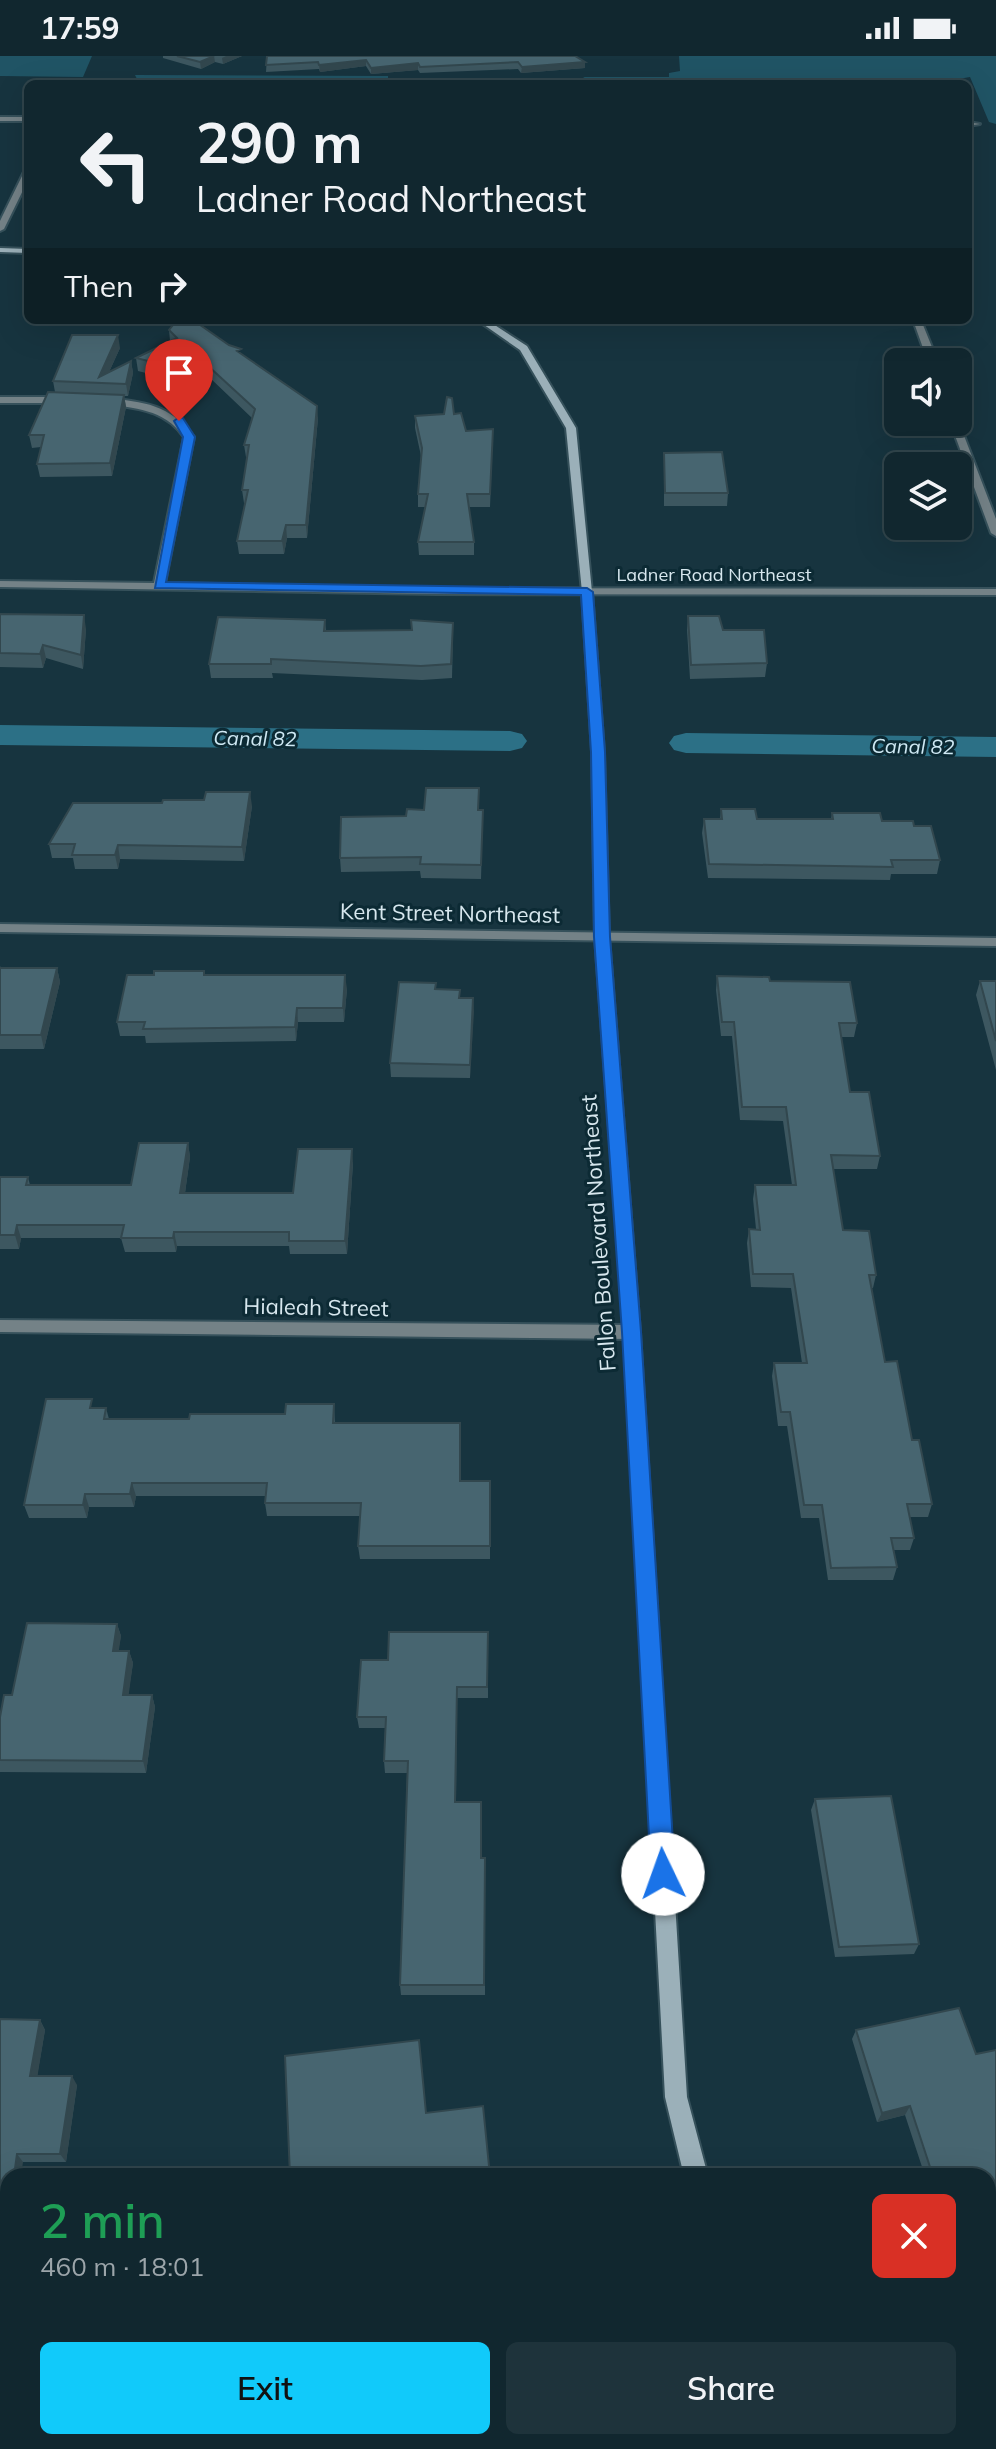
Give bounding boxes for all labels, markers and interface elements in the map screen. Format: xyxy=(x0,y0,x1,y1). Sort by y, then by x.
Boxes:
text: 17:59 xyxy=(40,9,119,47)
text: 290 m xyxy=(196,107,363,177)
icon: left xyxy=(64,112,168,216)
text: Ladner Road Northeast xyxy=(196,176,586,221)
icon: right xyxy=(150,264,194,308)
text: Then xyxy=(64,267,134,305)
pin xyxy=(145,339,213,421)
map controls xyxy=(884,348,972,540)
button: sound xyxy=(884,348,972,436)
icon: arrive xyxy=(157,351,201,395)
button: layers xyxy=(884,452,972,540)
street label: Ladner Road Northeast xyxy=(616,563,812,586)
water label: Canal 82 xyxy=(213,725,297,751)
water label: Canal 82 xyxy=(871,733,955,759)
street label: Kent Street Northeast xyxy=(340,897,561,929)
street label: Fallon Boulevard Northeast xyxy=(574,1093,622,1372)
street label: Hialeah Street xyxy=(243,1292,389,1322)
position arrow xyxy=(621,1832,705,1916)
text: 2 min xyxy=(40,2190,165,2250)
button: close xyxy=(872,2194,956,2278)
text: 460 m · 18:01 xyxy=(40,2250,204,2283)
button: Exit xyxy=(40,2342,490,2434)
button: Share xyxy=(506,2342,956,2434)

